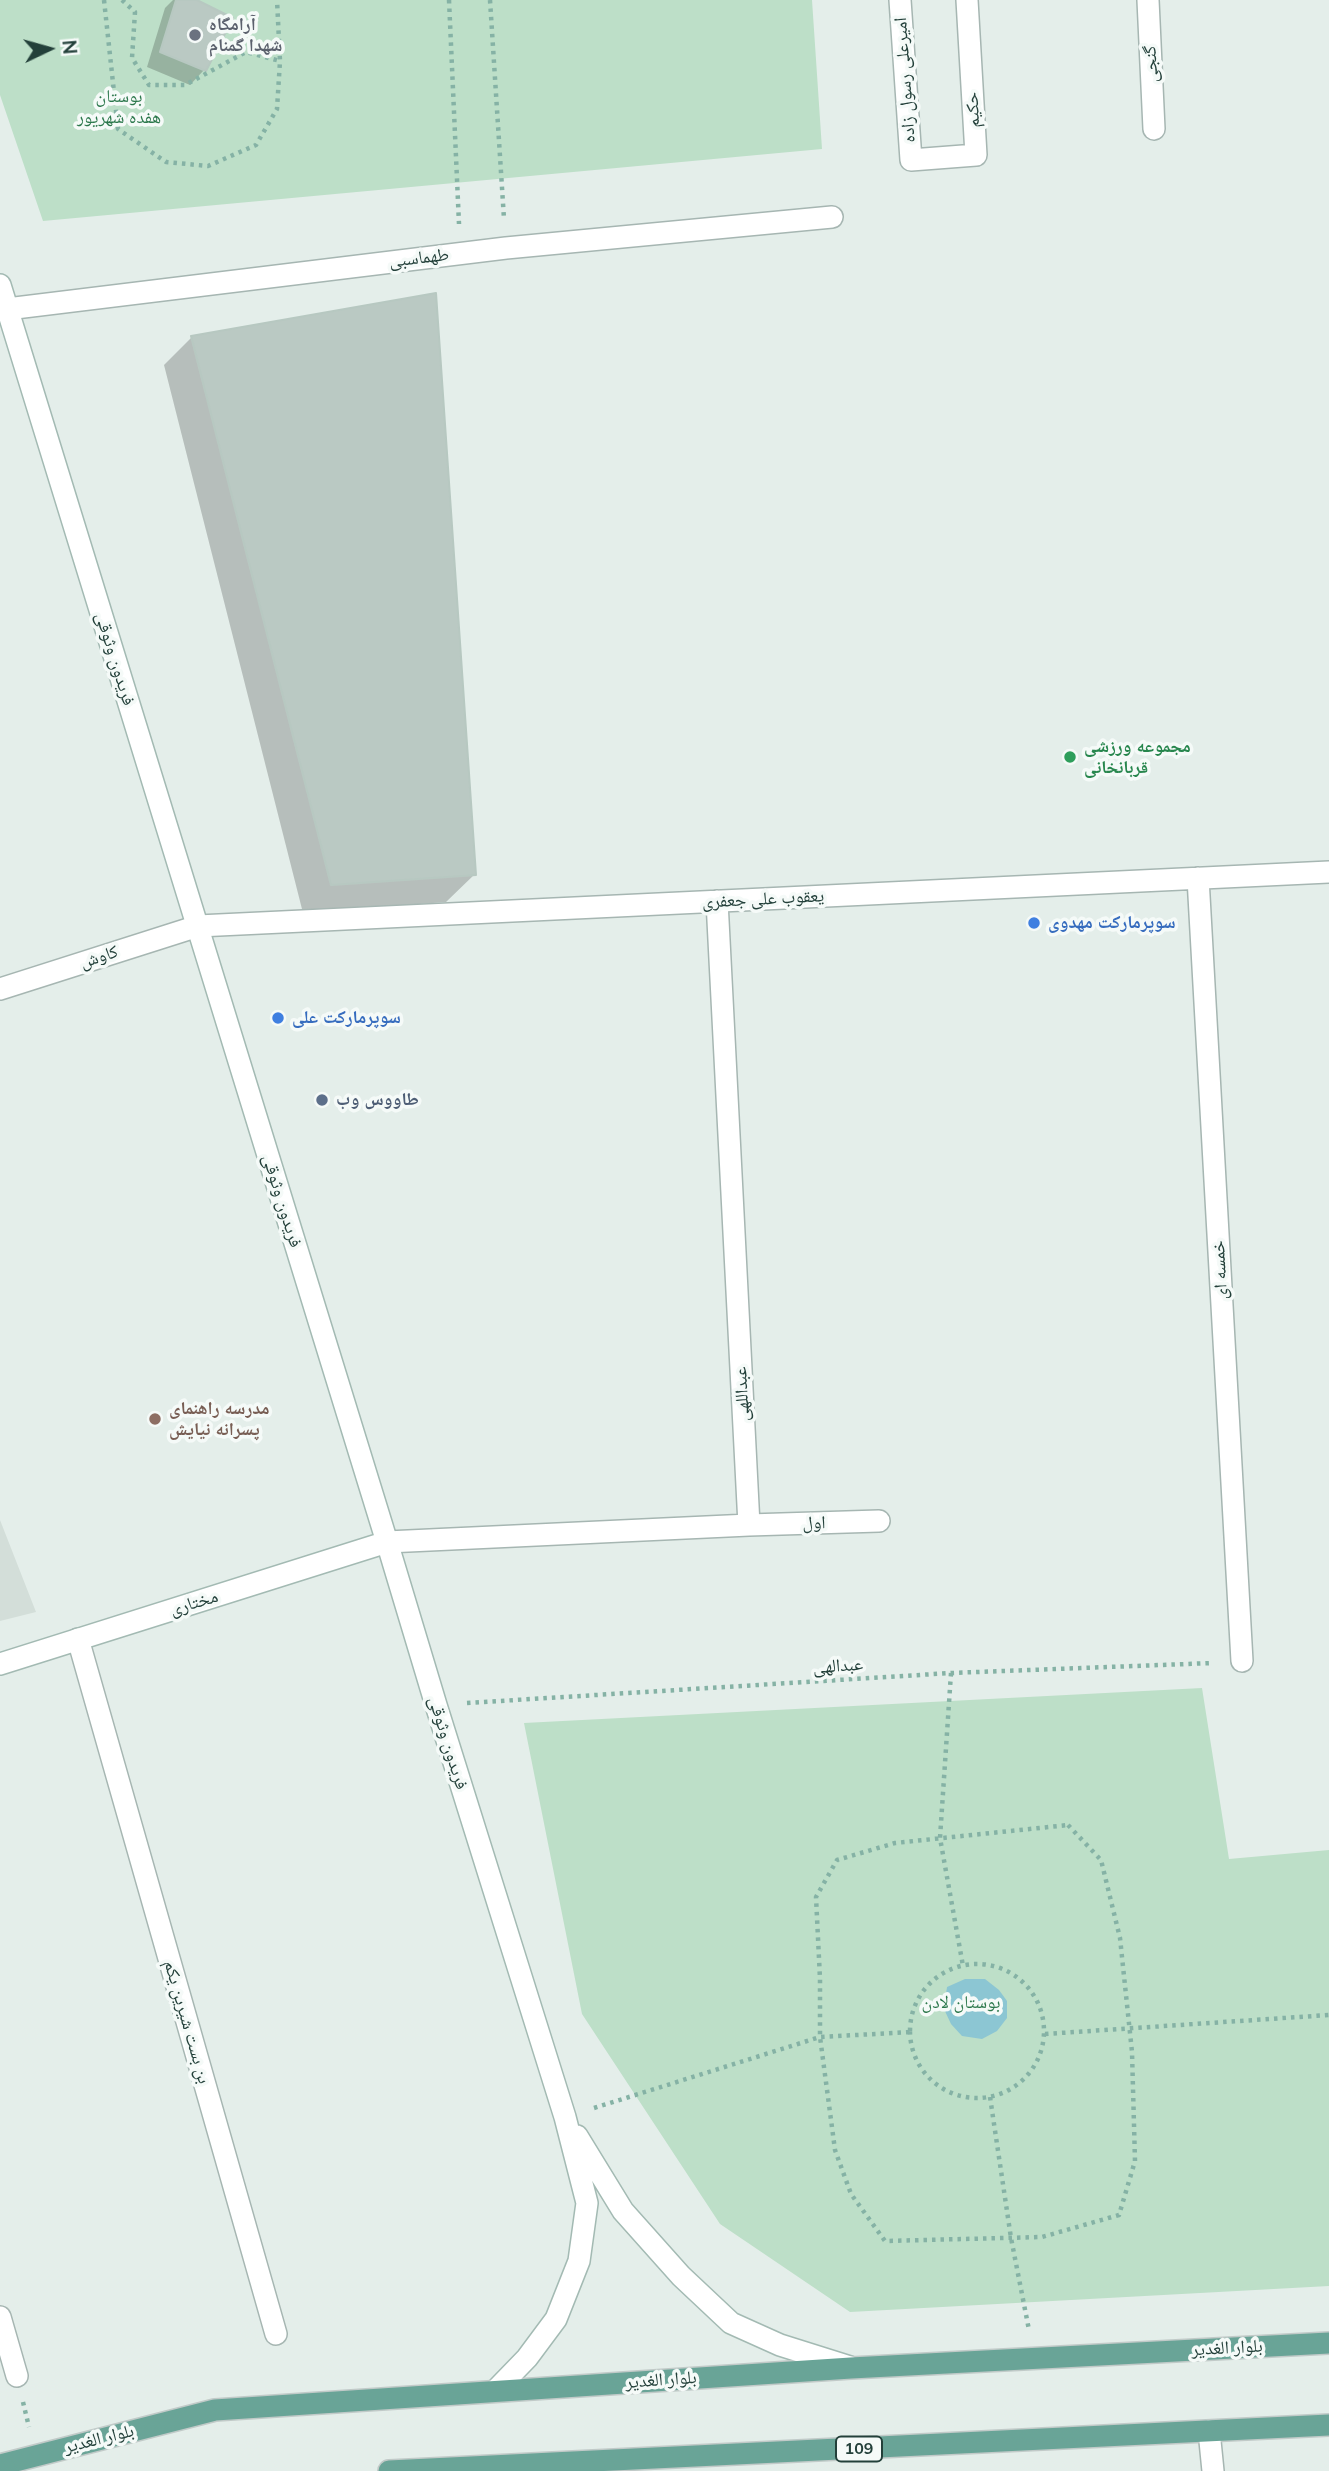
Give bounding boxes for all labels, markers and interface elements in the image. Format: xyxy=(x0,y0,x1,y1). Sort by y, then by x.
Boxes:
north arrow xyxy=(14,14,84,84)
place label: آرامگاه شهدا گمنام xyxy=(209,14,282,56)
street label: امیرعلی رسول زاده xyxy=(890,17,920,143)
marker: آرامگاه شهدا گمنام xyxy=(187,27,203,43)
text: N xyxy=(57,39,82,55)
street label: گنجی xyxy=(1139,45,1163,83)
park label: بوستان هفده شهریور xyxy=(77,86,161,128)
street label: حکیم xyxy=(961,92,985,128)
street label: طهماسبی xyxy=(388,244,450,272)
street label: فریدون وثوقی xyxy=(91,610,139,708)
place label: مجموعه ورزشی قربانخانی xyxy=(1084,736,1191,778)
marker: مجموعه ورزشی قربانخانی xyxy=(1062,749,1078,765)
street label: یعقوب علی جعفری xyxy=(701,885,825,913)
place label: سوپرمارکت مهدوی xyxy=(1048,912,1176,934)
marker: سوپرمارکت مهدوی xyxy=(1026,915,1042,931)
street label: کاوش xyxy=(77,941,121,973)
place label: سوپرمارکت علی xyxy=(292,1007,401,1029)
marker: سوپرمارکت علی xyxy=(270,1010,286,1026)
place label: طاووس وب xyxy=(336,1089,419,1111)
marker: طاووس وب xyxy=(314,1092,330,1108)
street label: فریدون وثوقی xyxy=(258,1152,306,1250)
street label: خمسه ای xyxy=(1208,1240,1232,1300)
street label: عبداللهی xyxy=(730,1366,754,1422)
place label: مدرسه راهنمای پسرانه نیایش xyxy=(169,1398,269,1440)
marker: مدرسه راهنمای پسرانه نیایش xyxy=(147,1411,163,1427)
street label: اول xyxy=(802,1512,826,1534)
street label: مختاری xyxy=(167,1585,221,1621)
street label: عبدالهی xyxy=(812,1653,864,1679)
street label: فریدون وثوقی xyxy=(424,1694,472,1792)
street label: بن بست شیرین یکم xyxy=(159,1958,215,2086)
park label: بوستان لادن xyxy=(922,1992,1000,2014)
street label: بلوار الغدیر xyxy=(1191,2335,1263,2361)
street label: بلوار الغدیر xyxy=(625,2367,697,2393)
street label: بلوار الغدیر xyxy=(62,2420,136,2458)
road number: 109 xyxy=(836,2436,882,2462)

